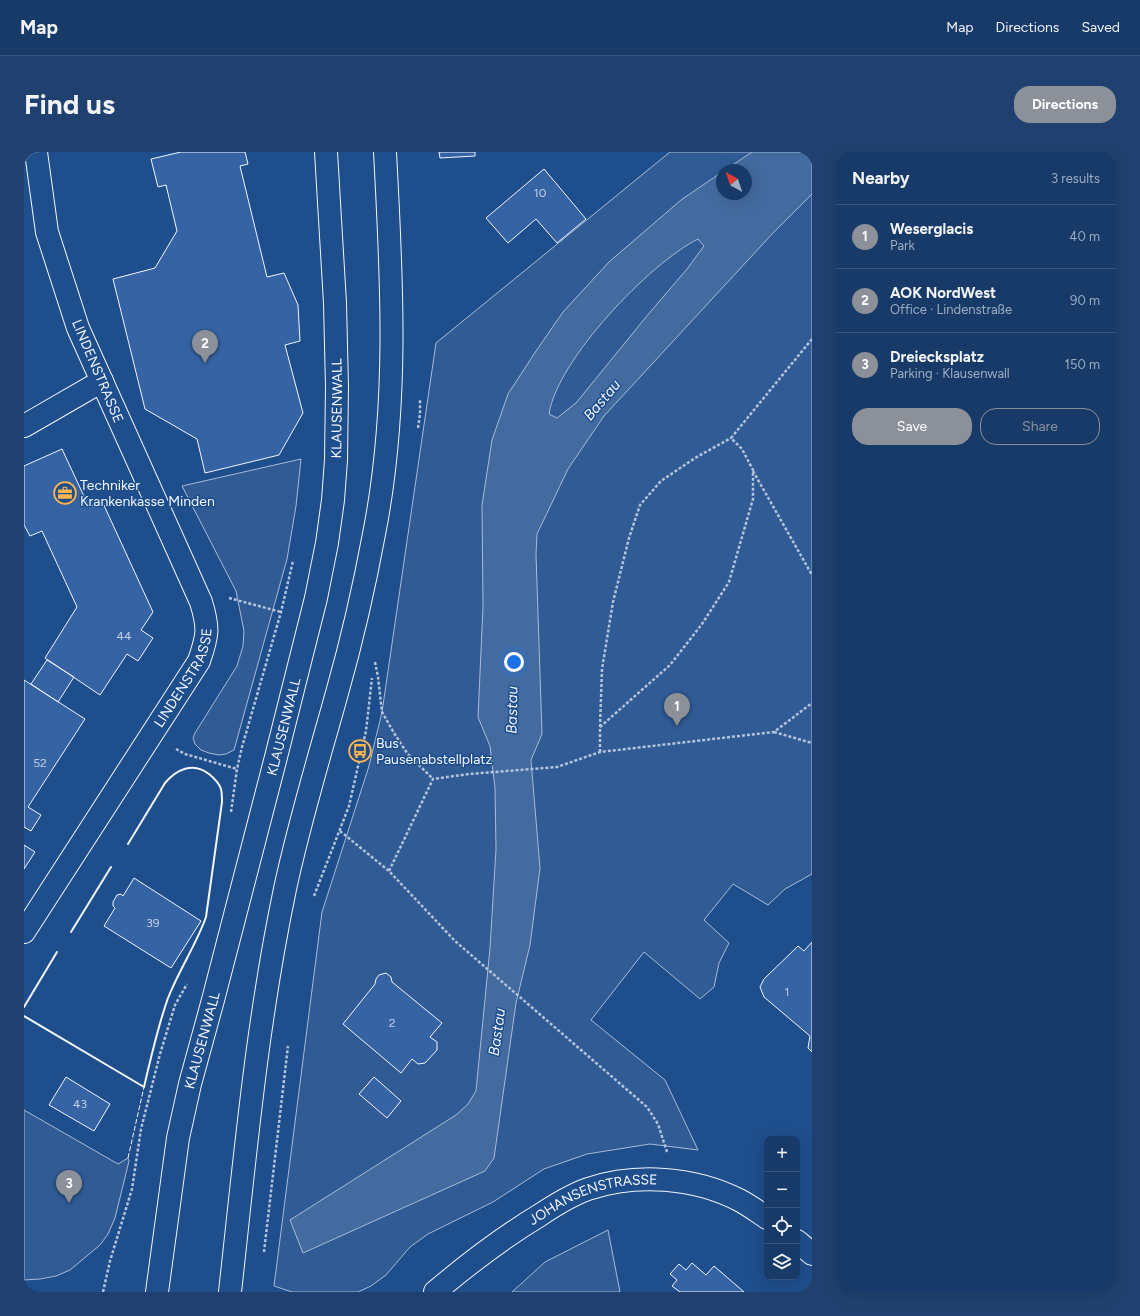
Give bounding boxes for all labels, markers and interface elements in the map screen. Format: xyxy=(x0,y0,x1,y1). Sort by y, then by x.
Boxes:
text: Map xyxy=(20,16,58,39)
text: Map xyxy=(946,19,974,36)
text: Directions xyxy=(996,19,1059,36)
text: Saved xyxy=(1081,19,1120,36)
button: Directions xyxy=(1014,86,1116,123)
text: Find us xyxy=(24,87,115,121)
north arrow xyxy=(716,164,752,200)
text: Nearby xyxy=(852,168,910,188)
text: 3 results xyxy=(1051,171,1100,186)
house number: 10 xyxy=(534,186,547,200)
text: Weserglacis xyxy=(890,220,973,238)
text: 1 xyxy=(862,229,868,244)
text: 40 m xyxy=(1069,229,1100,244)
text: Park xyxy=(890,238,915,253)
text: AOK NordWest xyxy=(890,284,996,302)
text: 2 xyxy=(861,293,869,308)
text: 90 m xyxy=(1070,293,1100,308)
text: Office · Lindenstraße xyxy=(890,302,1012,317)
street label: LINDENSTRASSE xyxy=(68,317,127,425)
pin: 2 xyxy=(192,330,218,363)
text: Dreiecksplatz xyxy=(890,348,984,366)
text: 3 xyxy=(861,357,869,372)
text: 150 m xyxy=(1065,357,1100,372)
street label: KLAUSENWALL xyxy=(328,358,346,459)
text: Parking · Klausenwall xyxy=(890,366,1010,381)
water label: Bastau xyxy=(580,376,624,424)
button: Save xyxy=(852,408,972,445)
button: Share xyxy=(980,408,1100,445)
place label: Techniker Krankenkasse Minden xyxy=(80,477,215,510)
office icon: Techniker Krankenkasse Minden xyxy=(52,480,78,506)
street label: LINDENSTRASSE xyxy=(151,628,216,731)
house number: 44 xyxy=(117,629,132,643)
your location xyxy=(504,652,524,672)
street label: KLAUSENWALL xyxy=(264,676,305,778)
water label: Bastau xyxy=(503,686,521,734)
pin: 1 xyxy=(664,693,690,726)
place label: Bus Pausenabstellplatz xyxy=(376,735,493,768)
bus stop icon: Bus Pausenabstellplatz xyxy=(347,738,373,764)
house number: 52 xyxy=(33,756,47,770)
house number: 39 xyxy=(146,916,160,930)
house number: 1 xyxy=(785,985,789,999)
street label: KLAUSENWALL xyxy=(181,989,224,1091)
water label: Bastau xyxy=(485,1007,509,1057)
house number: 2 xyxy=(389,1016,395,1030)
house number: 43 xyxy=(73,1097,87,1111)
map controls xyxy=(764,1136,800,1280)
button: + xyxy=(764,1136,800,1172)
pin: 3 xyxy=(56,1170,82,1203)
street label: JOHANSENSTRASSE xyxy=(526,1171,657,1229)
button: − xyxy=(764,1172,800,1208)
button: locate xyxy=(764,1208,800,1244)
button: layers xyxy=(764,1244,800,1280)

